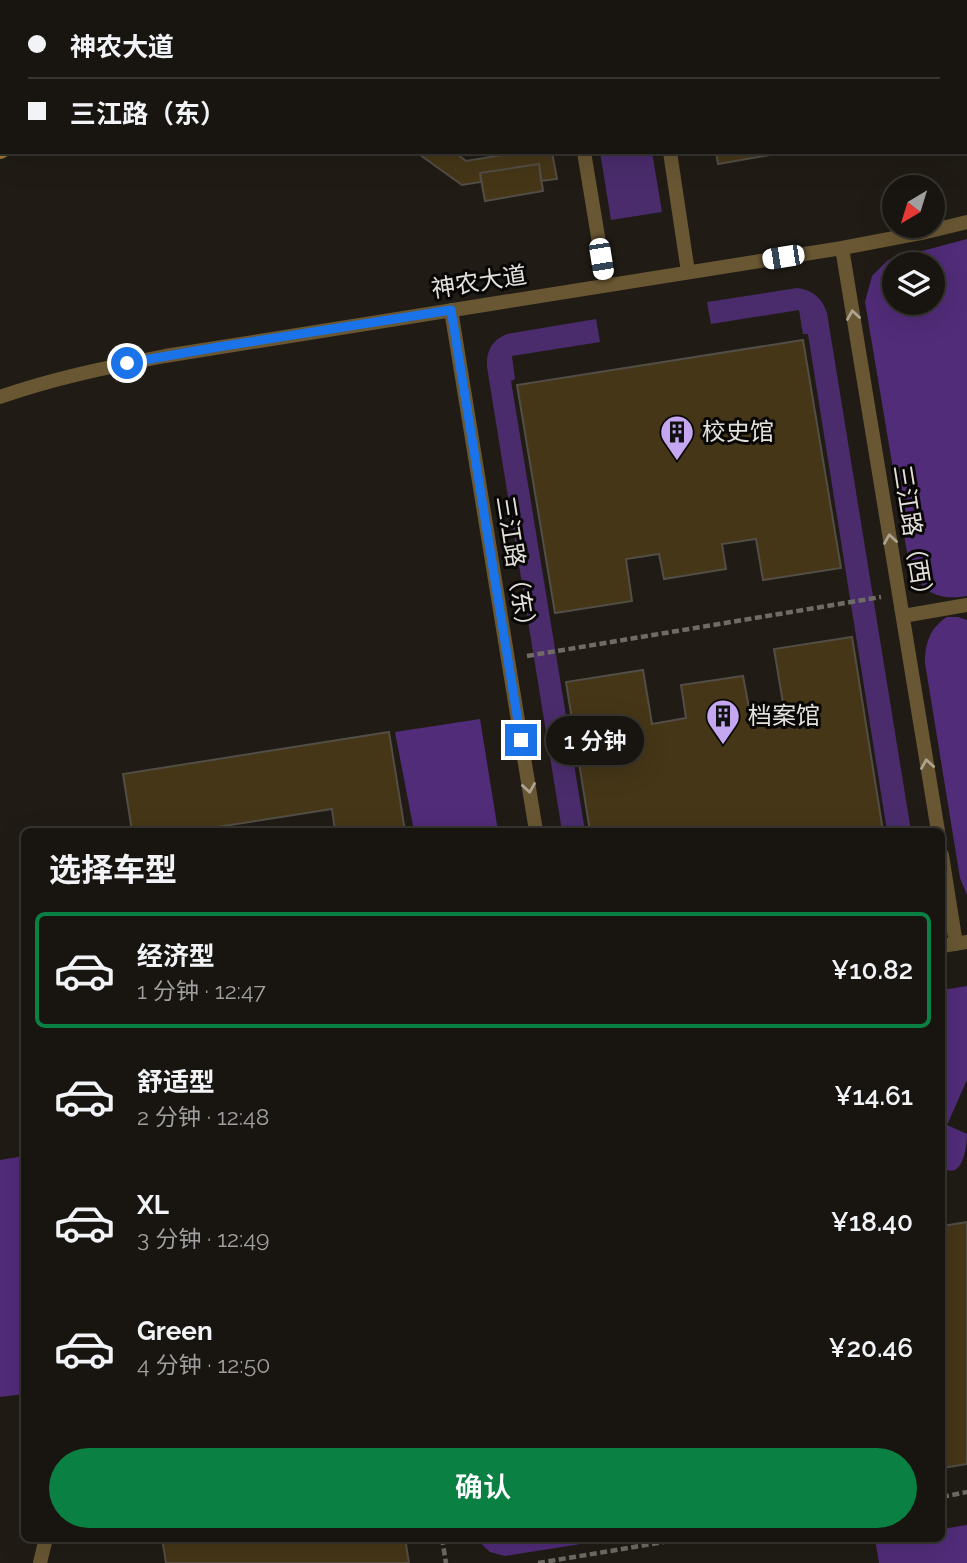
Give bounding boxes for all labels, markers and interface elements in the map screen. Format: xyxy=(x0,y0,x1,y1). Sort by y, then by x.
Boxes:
text: 神农大道 xyxy=(70,32,174,62)
text: 三江路（东） xyxy=(70,99,226,129)
north arrow xyxy=(882,175,945,238)
map controls xyxy=(882,175,945,315)
car xyxy=(588,237,615,281)
car xyxy=(761,243,806,271)
button: layers xyxy=(882,252,945,315)
street label: 神农大道 xyxy=(429,260,529,303)
one-way arrow xyxy=(846,309,861,321)
route start xyxy=(111,347,143,379)
building icon: 校史馆 xyxy=(658,413,696,462)
place label: 校史馆 xyxy=(702,417,774,446)
street label: 三江路（西） xyxy=(888,463,939,609)
street label: 三江路（东） xyxy=(491,494,542,640)
one-way arrow xyxy=(883,533,898,545)
building icon: 档案馆 xyxy=(704,697,742,746)
place label: 档案馆 xyxy=(748,701,820,730)
callout: 1 分钟 xyxy=(546,716,644,764)
route end xyxy=(505,724,537,756)
text: 1 分钟 xyxy=(564,727,626,754)
one-way arrow xyxy=(920,758,935,770)
one-way arrow xyxy=(521,782,536,794)
text: 选择车型 xyxy=(49,851,177,888)
icon: car xyxy=(53,939,116,1002)
text: 经济型 xyxy=(137,941,215,971)
text: ¥10.82 xyxy=(831,955,913,985)
text: 1 分钟 · 12:47 xyxy=(137,977,266,1004)
icon: car xyxy=(53,1065,116,1128)
text: 舒适型 xyxy=(137,1067,215,1097)
text: ¥14.61 xyxy=(834,1081,913,1111)
text: 2 分钟 · 12:48 xyxy=(137,1103,269,1130)
text: XL xyxy=(137,1190,169,1220)
icon: car xyxy=(53,1191,116,1254)
text: ¥18.40 xyxy=(831,1207,913,1237)
text: 3 分钟 · 12:49 xyxy=(137,1225,269,1252)
text: Green xyxy=(137,1316,213,1346)
icon: car xyxy=(53,1317,116,1380)
text: ¥20.46 xyxy=(829,1333,913,1363)
text: 4 分钟 · 12:50 xyxy=(137,1351,270,1378)
button: 确认 xyxy=(49,1448,917,1528)

